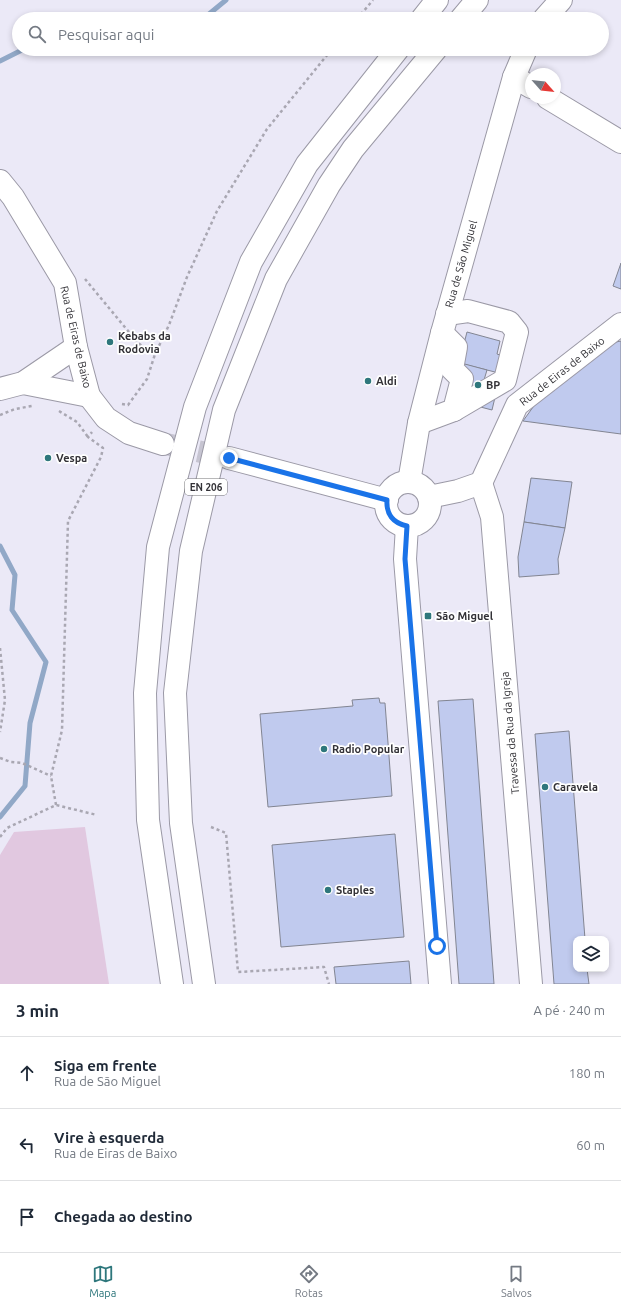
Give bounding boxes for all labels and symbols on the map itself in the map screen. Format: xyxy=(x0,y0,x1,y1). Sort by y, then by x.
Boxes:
north arrow xyxy=(525,68,561,104)
street label: Rua de São Miguel xyxy=(443,219,479,309)
street label: Rua de Eiras de Baixo xyxy=(58,285,94,389)
place label: Kebabs da Rodovia xyxy=(118,330,171,355)
street label: Rua de Eiras de Baixo xyxy=(517,334,607,408)
marker: Kebabs da Rodovia xyxy=(105,337,115,347)
place label: Aldi xyxy=(376,375,397,387)
marker: Aldi xyxy=(363,376,373,386)
place label: BP xyxy=(486,379,500,391)
marker: BP xyxy=(473,380,483,390)
route end xyxy=(220,449,238,467)
place label: Vespa xyxy=(56,452,87,464)
marker: Vespa xyxy=(43,453,53,463)
road number: EN 206 xyxy=(185,479,227,495)
place label: São Miguel xyxy=(436,610,494,622)
marker: São Miguel xyxy=(423,611,433,621)
street label: Travessa da Rua da Igreja xyxy=(499,671,521,795)
place label: Radio Popular xyxy=(332,743,405,755)
marker: Radio Popular xyxy=(319,744,329,754)
place label: Caravela xyxy=(553,781,598,793)
marker: Caravela xyxy=(540,782,550,792)
place label: Staples xyxy=(336,884,374,896)
marker: Staples xyxy=(323,885,333,895)
route start xyxy=(428,937,446,955)

